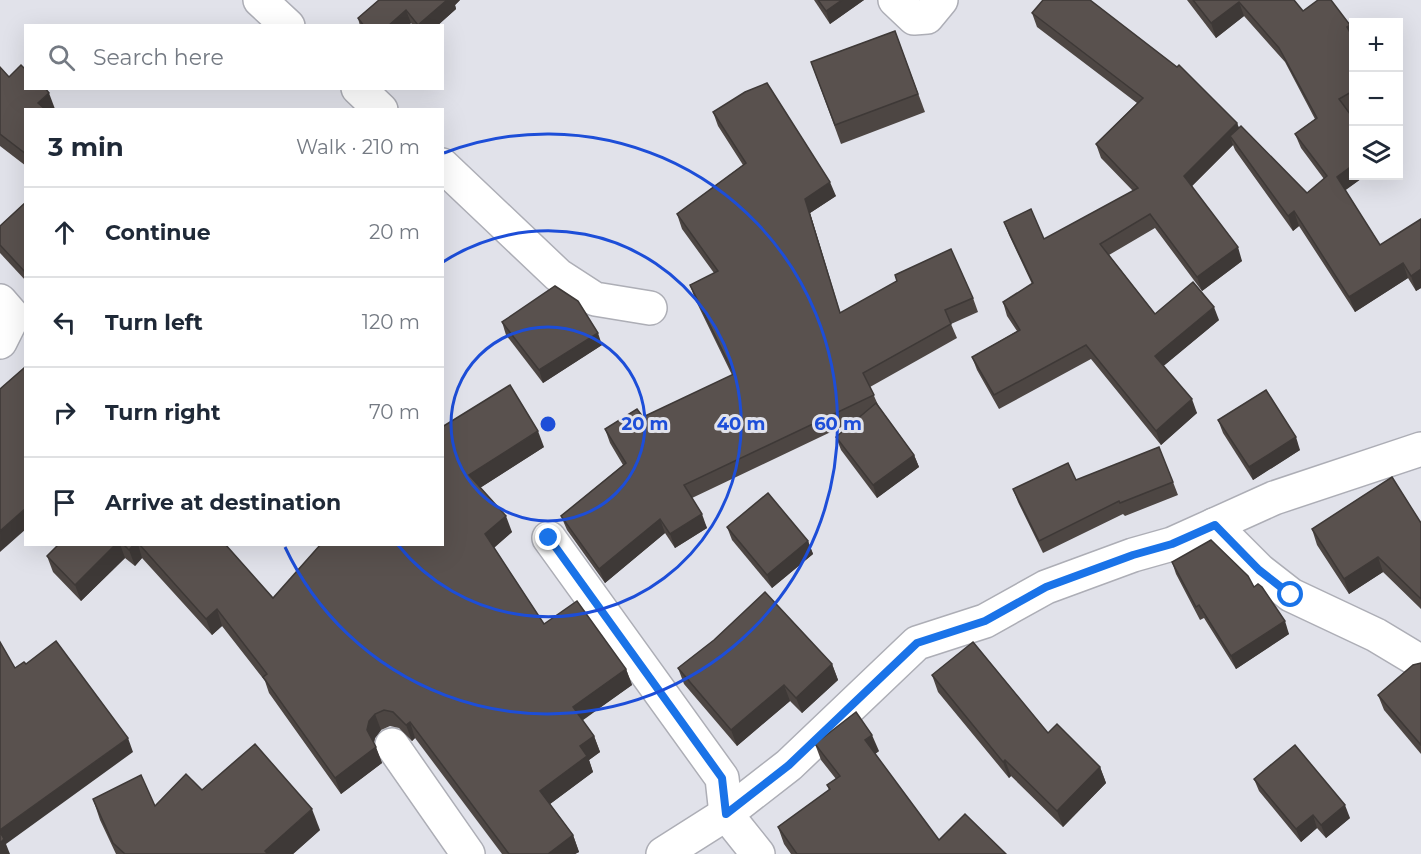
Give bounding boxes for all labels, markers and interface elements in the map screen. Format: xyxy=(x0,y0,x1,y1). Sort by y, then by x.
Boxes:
map controls xyxy=(1349,18,1403,180)
button: + xyxy=(1349,18,1403,72)
search box xyxy=(24,24,444,90)
icon: search xyxy=(45,41,78,74)
text: Search here xyxy=(93,44,224,71)
button: − xyxy=(1349,72,1403,126)
button: layers xyxy=(1349,126,1403,180)
text: 3 min xyxy=(48,131,124,163)
text: Walk · 210 m xyxy=(296,135,420,159)
icon: ahead xyxy=(48,216,81,249)
text: Continue xyxy=(105,219,211,246)
text: 20 m xyxy=(369,220,420,244)
icon: left xyxy=(48,306,81,339)
text: Turn left xyxy=(105,309,203,336)
text: 120 m xyxy=(362,310,420,334)
icon: right xyxy=(48,396,81,429)
text: Turn right xyxy=(105,399,220,426)
text: 70 m xyxy=(369,400,420,424)
text: 20 m xyxy=(622,413,668,435)
text: 40 m xyxy=(717,413,765,435)
text: 60 m xyxy=(814,413,862,435)
centre of rings xyxy=(538,414,558,434)
icon: arrive xyxy=(48,486,81,519)
text: Arrive at destination xyxy=(105,489,341,516)
route end xyxy=(535,524,561,550)
route start xyxy=(1277,581,1303,607)

